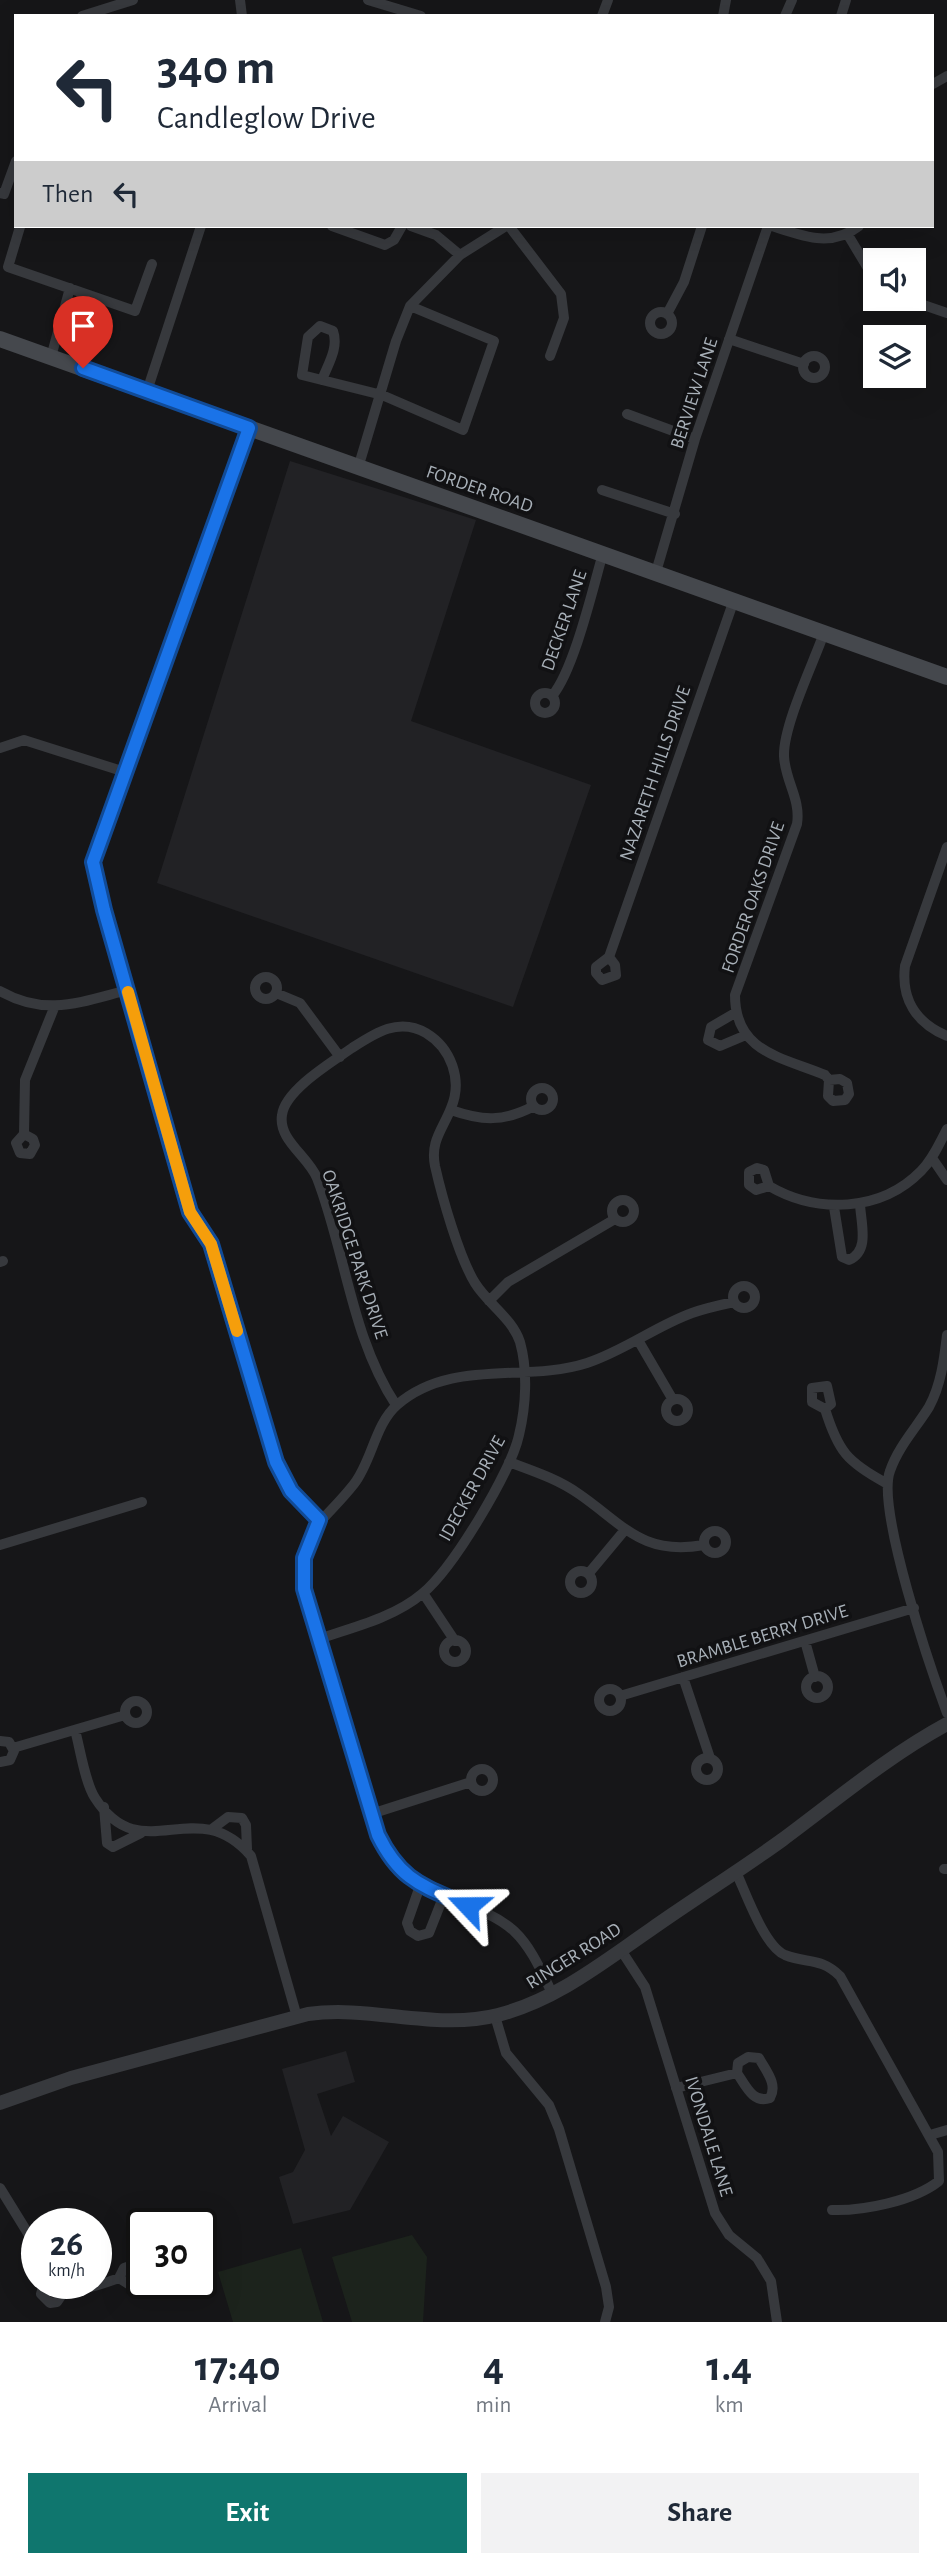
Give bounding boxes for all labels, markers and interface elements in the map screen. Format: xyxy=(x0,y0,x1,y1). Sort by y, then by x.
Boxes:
icon: left xyxy=(42,42,133,133)
text: 340 m xyxy=(157,44,275,93)
text: Candleglow Drive xyxy=(157,102,376,134)
icon: left xyxy=(107,175,145,213)
text: Then xyxy=(42,181,93,207)
map controls xyxy=(863,248,926,388)
button: sound xyxy=(863,248,926,311)
pin xyxy=(53,296,113,368)
icon: arrive xyxy=(64,307,102,345)
button: layers xyxy=(863,325,926,388)
street label: BERVIEW LANE xyxy=(668,336,721,451)
street label: FORDER ROAD xyxy=(424,462,535,517)
street label: DECKER LANE xyxy=(538,568,591,673)
street label: NAZARETH HILLS DRIVE xyxy=(617,684,694,863)
street label: FORDER OAKS DRIVE xyxy=(719,819,788,976)
street label: OAKRIDGE PARK DRIVE xyxy=(318,1168,391,1341)
street label: IDECKER DRIVE xyxy=(436,1433,509,1544)
street label: BRAMBLE BERRY DRIVE xyxy=(675,1601,850,1671)
position arrow xyxy=(431,1869,505,1943)
street label: RINGER ROAD xyxy=(523,1920,625,1993)
street label: IVONDALE LANE xyxy=(681,2074,736,2199)
speed limit sign: 30 xyxy=(126,2208,217,2299)
text: 26 xyxy=(50,2227,83,2262)
text: km/h xyxy=(48,2262,85,2280)
text: 17:40 xyxy=(195,2346,281,2388)
text: 4 xyxy=(483,2346,504,2388)
text: 1.4 xyxy=(706,2346,752,2388)
text: Arrival xyxy=(208,2394,267,2417)
text: min xyxy=(476,2394,511,2417)
text: km xyxy=(715,2394,744,2417)
button: Exit xyxy=(28,2473,467,2553)
button: Share xyxy=(481,2473,919,2553)

